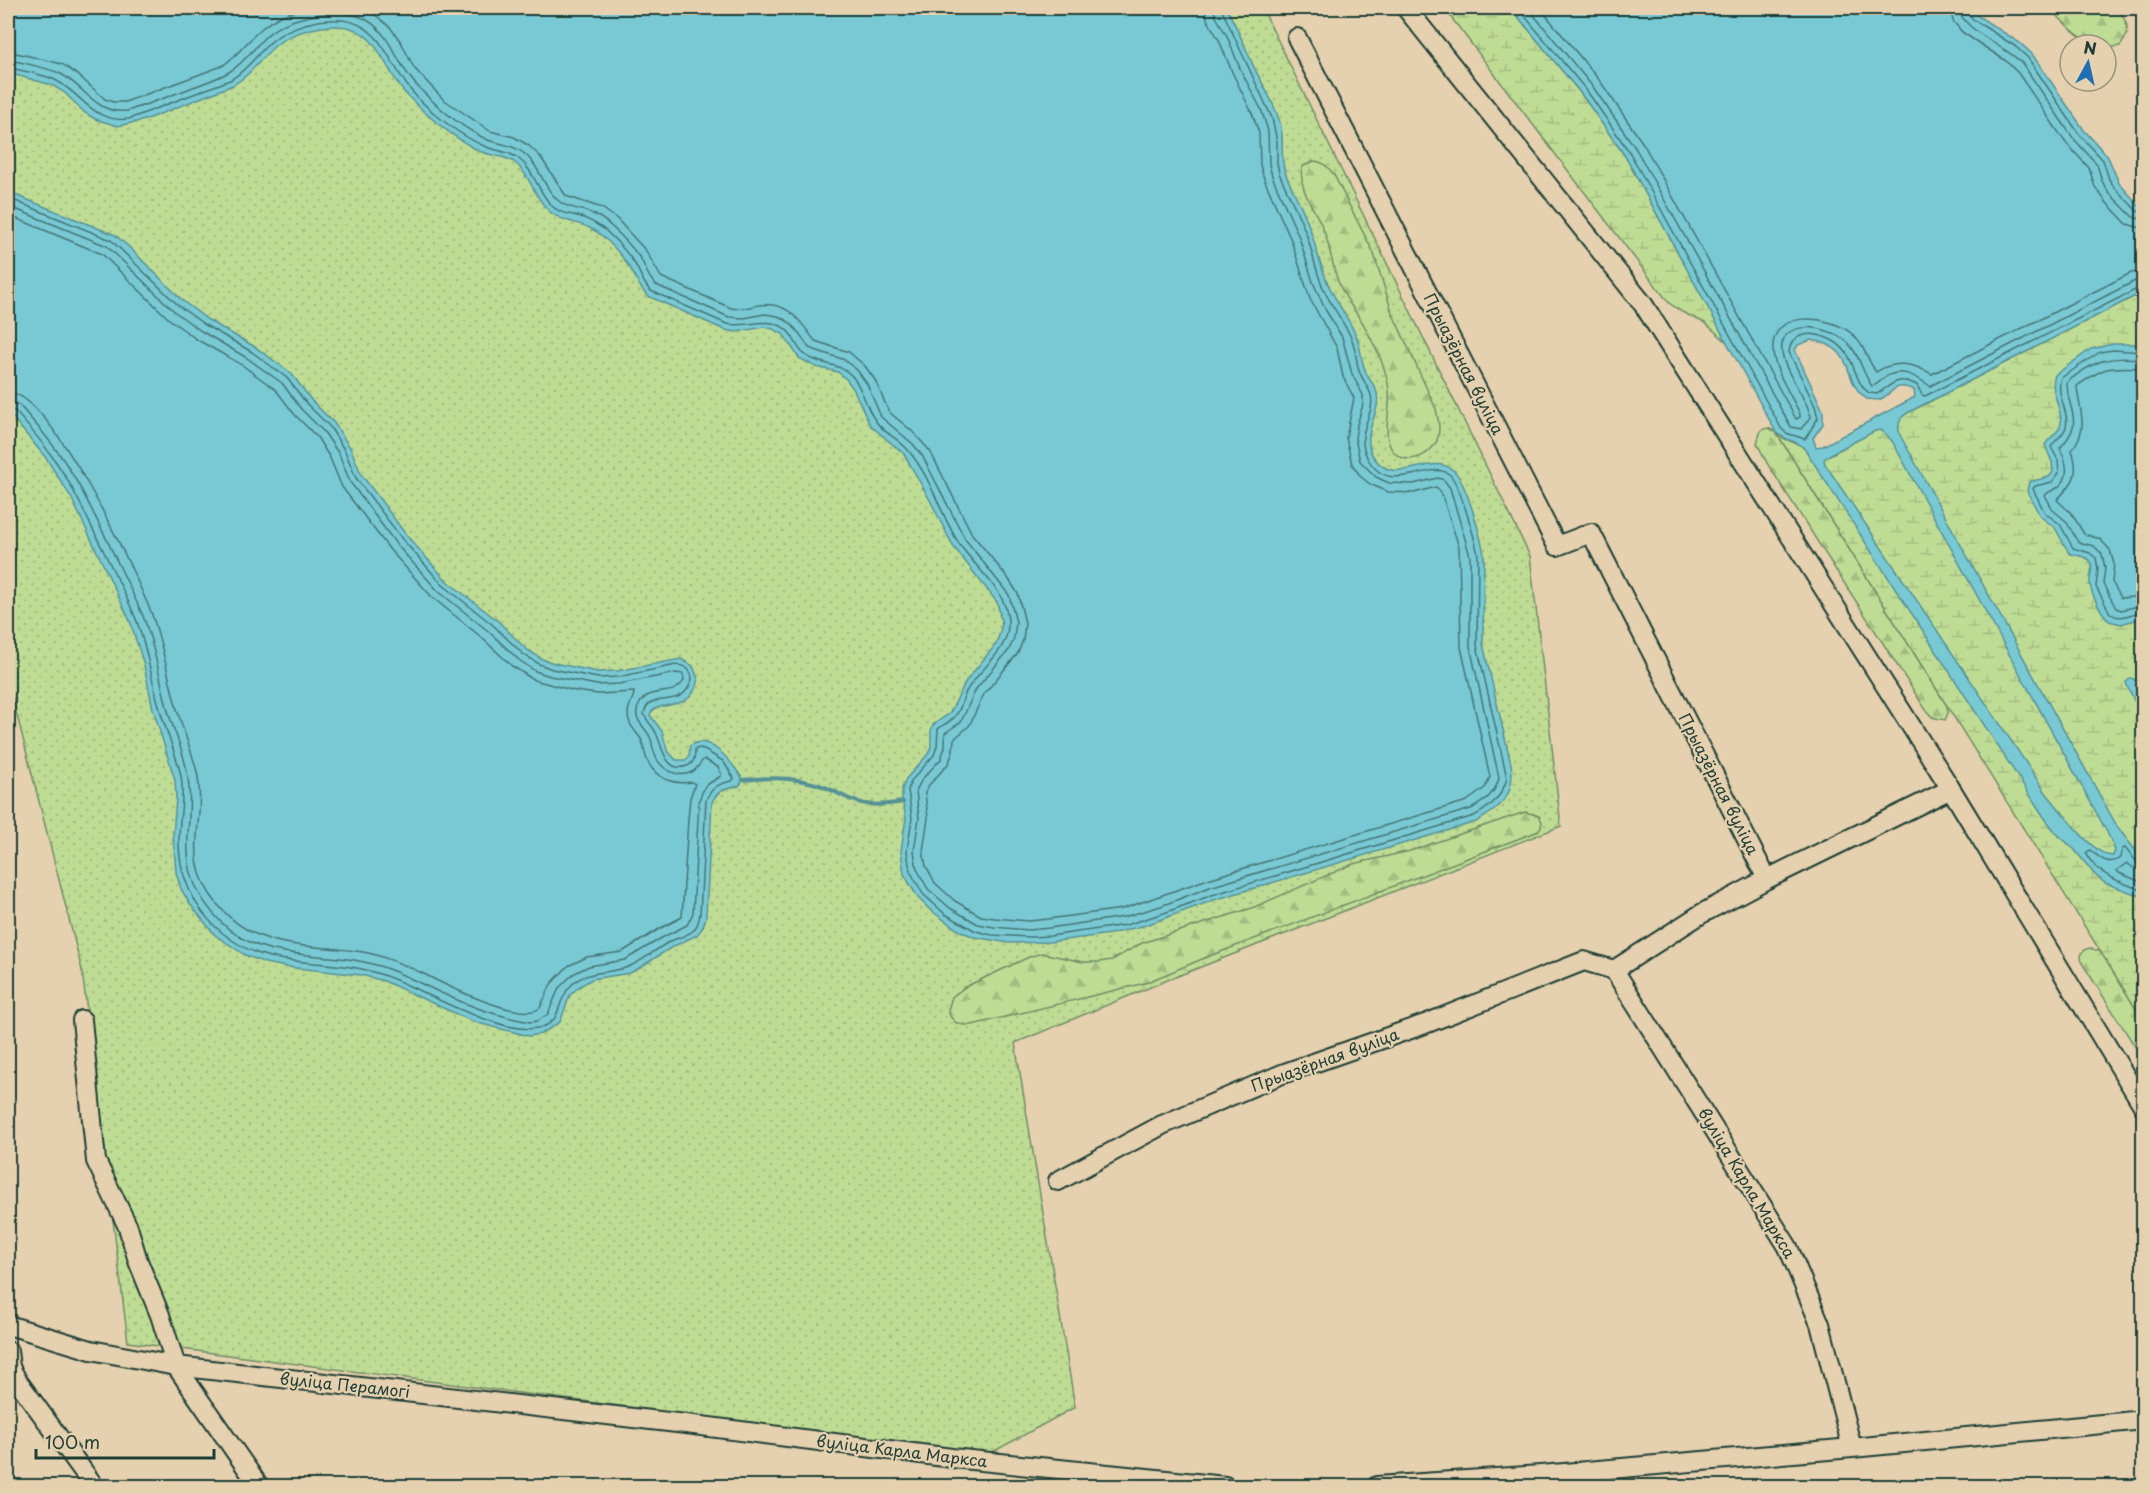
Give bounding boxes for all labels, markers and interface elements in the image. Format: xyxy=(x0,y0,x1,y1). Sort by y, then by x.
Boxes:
north arrow xyxy=(2058,33,2118,93)
text: N xyxy=(2082,34,2098,60)
street label: Прыазёрная вуліца xyxy=(1419,289,1511,439)
street label: Прыазёрная вуліца xyxy=(1674,709,1766,859)
street label: Прыазёрная вуліца xyxy=(1247,1021,1402,1097)
street label: вуліца Карла Маркса xyxy=(1693,1103,1802,1262)
street label: вуліца Перамогі xyxy=(279,1365,411,1403)
scale bar xyxy=(36,1422,214,1460)
text: 100 m xyxy=(45,1428,100,1455)
street label: вуліца Карла Маркса xyxy=(815,1428,989,1472)

